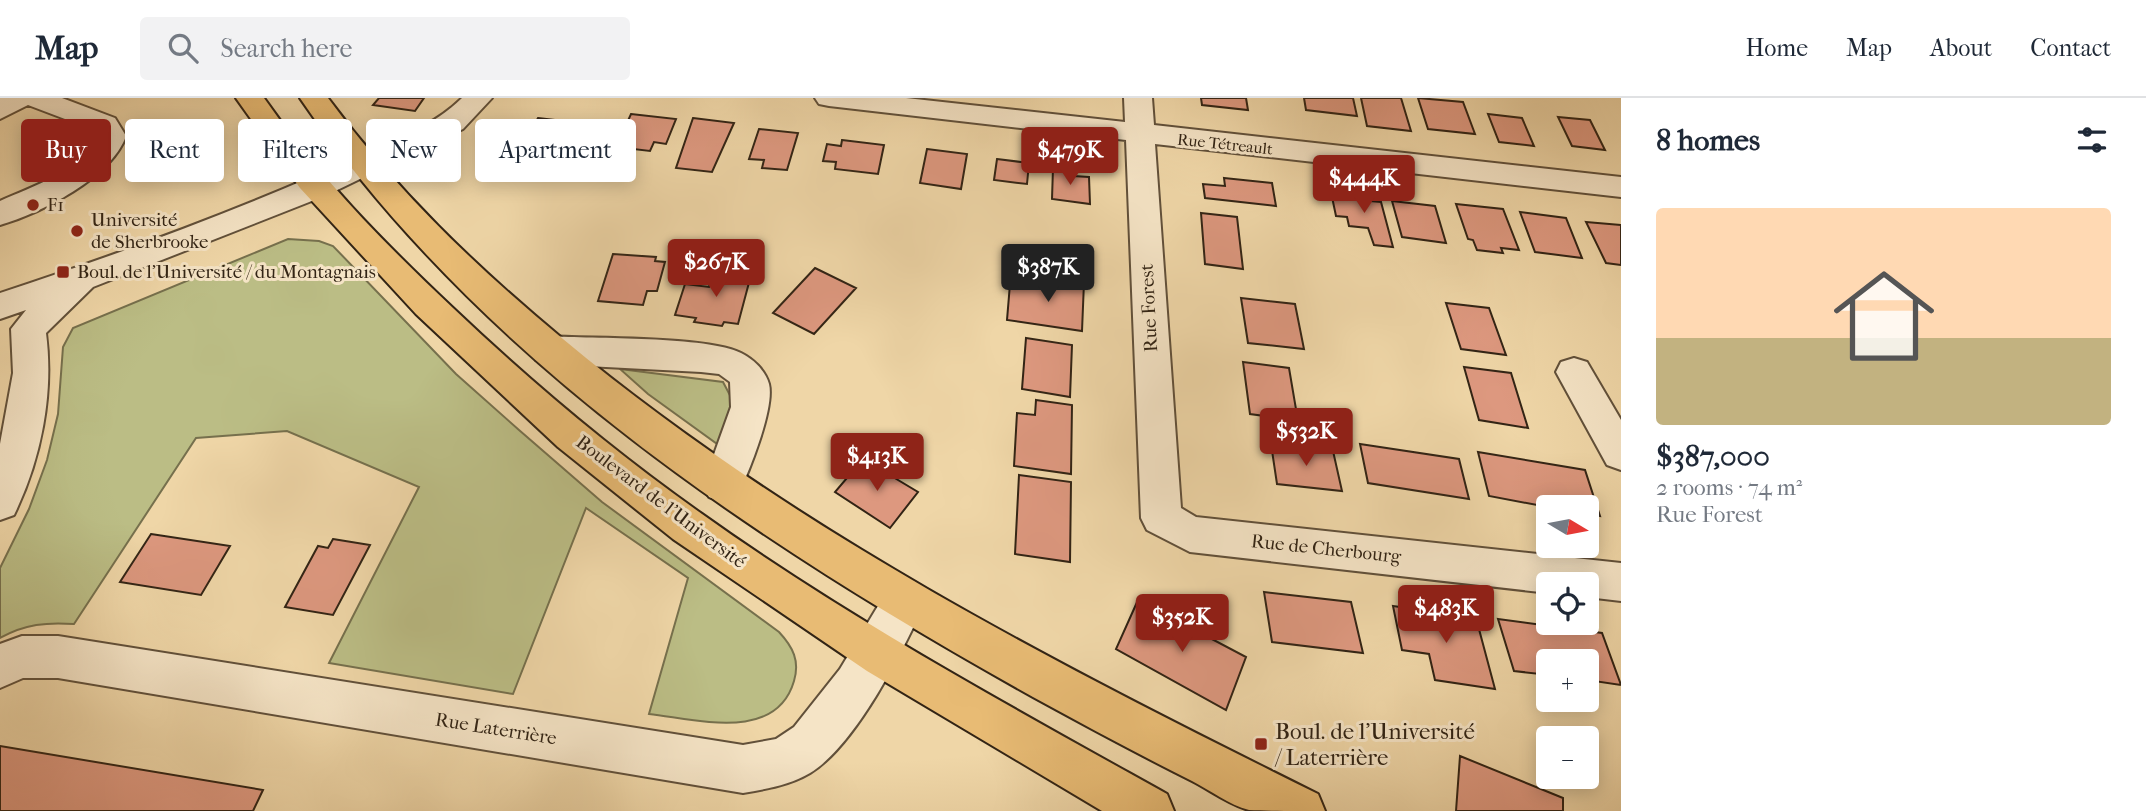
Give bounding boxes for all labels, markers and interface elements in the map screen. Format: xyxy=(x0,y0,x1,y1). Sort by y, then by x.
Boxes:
search box xyxy=(140,17,630,80)
text: Map xyxy=(35,29,98,68)
icon: search xyxy=(164,29,202,67)
text: Search here xyxy=(220,33,352,64)
text: Home xyxy=(1746,34,1808,62)
text: Map xyxy=(1846,34,1892,62)
text: About xyxy=(1930,34,1992,62)
text: Contact xyxy=(2030,34,2111,62)
chip: Buy xyxy=(21,119,111,182)
chip: Rent xyxy=(125,119,224,182)
chip: Filters xyxy=(238,119,352,182)
chip: New xyxy=(366,119,461,182)
chip: Apartment xyxy=(475,119,636,182)
icon: filters xyxy=(2073,121,2111,159)
text: 8 homes xyxy=(1656,123,1760,158)
pin: $479K xyxy=(1021,127,1119,187)
street label: Rue Tétreault xyxy=(1176,130,1274,158)
text: $479K xyxy=(1037,136,1103,163)
pin: $444K xyxy=(1315,156,1413,215)
text: $444K xyxy=(1329,164,1399,191)
place label: F1 xyxy=(47,194,64,216)
marker: F1 xyxy=(25,197,41,213)
place label: Université de Sherbrooke xyxy=(91,209,209,253)
marker: Université de Sherbrooke xyxy=(69,223,85,239)
pin: $267K xyxy=(667,240,765,299)
pin: $387K xyxy=(999,244,1097,304)
text: $267K xyxy=(684,248,748,275)
text: $387K xyxy=(1017,253,1079,280)
icon: home xyxy=(1821,253,1947,379)
place label: Boul. de l'Université / du Montagnais xyxy=(77,261,376,283)
street label: Rue Forest xyxy=(1136,263,1162,353)
marker: Boul. de l'Université / du Montagnais xyxy=(55,264,71,280)
pin: $532K xyxy=(1257,408,1355,468)
text: $532K xyxy=(1276,417,1336,444)
street label: Boulevard de l'Université xyxy=(572,431,750,573)
pin: $413K xyxy=(828,434,926,493)
text: $387,000 xyxy=(1656,439,1770,474)
text: $413K xyxy=(847,442,907,469)
text: 2 rooms · 74 m² xyxy=(1656,474,1802,501)
north arrow xyxy=(1536,495,1600,558)
map controls xyxy=(1536,495,1599,789)
text: Rue Forest xyxy=(1656,501,1763,528)
street label: Rue de Cherbourg xyxy=(1250,530,1403,568)
button: locate xyxy=(1536,572,1599,635)
pin: $483K xyxy=(1397,586,1495,645)
pin: $352K xyxy=(1133,594,1231,654)
text: $483K xyxy=(1414,594,1478,621)
text: $352K xyxy=(1152,603,1212,630)
button: + xyxy=(1536,649,1599,712)
street label: Rue Laterrière xyxy=(434,709,558,749)
place label: Boul. de l'Université / Laterrière xyxy=(1274,718,1475,771)
button: − xyxy=(1536,726,1599,789)
marker: Boul. de l'Université / Laterrière xyxy=(1253,736,1269,752)

